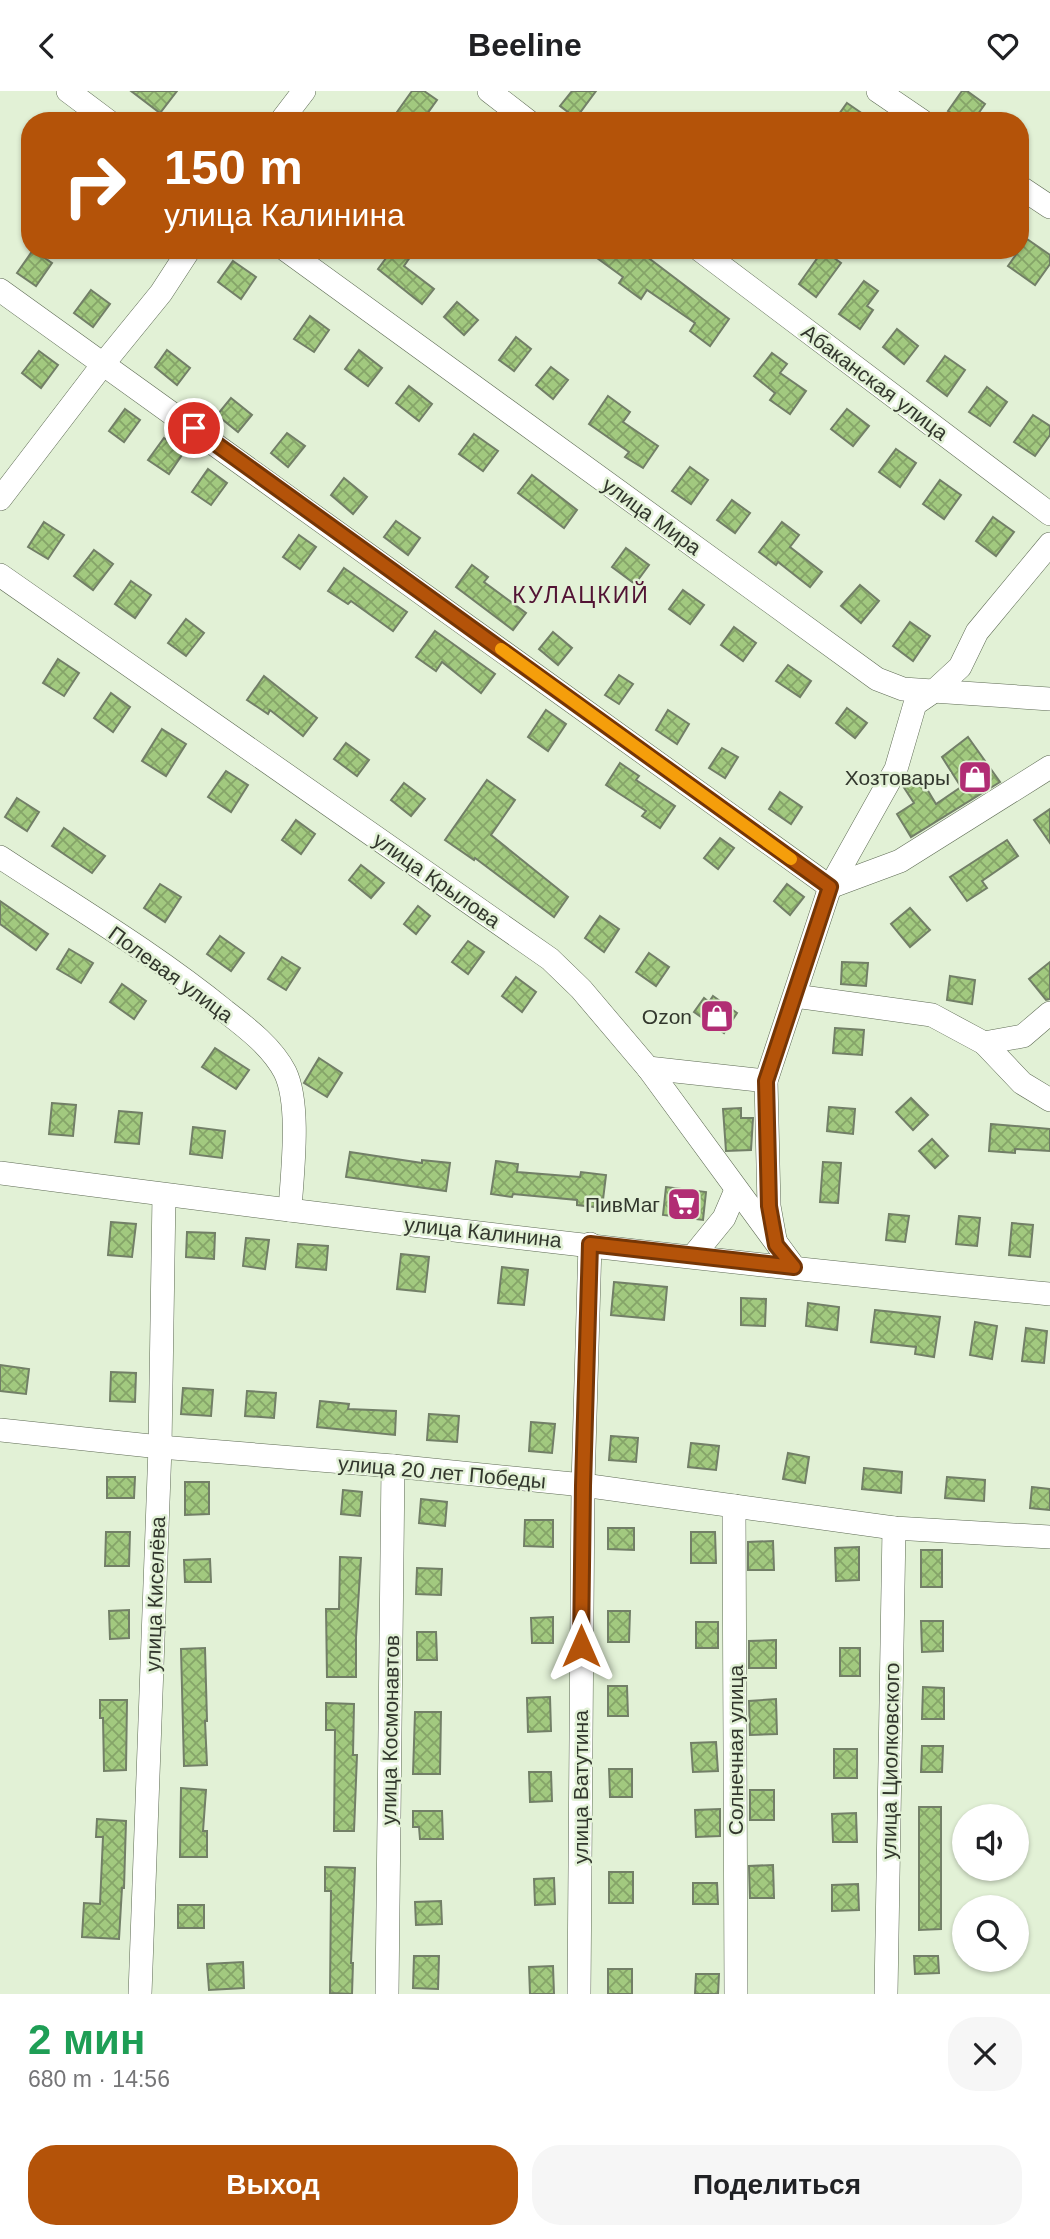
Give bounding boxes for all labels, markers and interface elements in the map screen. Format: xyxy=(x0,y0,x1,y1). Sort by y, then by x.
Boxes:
icon: back xyxy=(28,27,66,65)
text: Beeline xyxy=(468,27,582,63)
icon: heart xyxy=(984,27,1022,65)
icon: right xyxy=(49,140,140,231)
text: 150 m xyxy=(164,140,303,194)
text: улица Калинина xyxy=(164,197,405,233)
street label: Абаканская улица xyxy=(797,320,953,445)
pin xyxy=(164,398,224,458)
icon: arrive xyxy=(175,409,213,447)
street label: улица Мира xyxy=(598,473,706,560)
district label: КУЛАЦКИЙ xyxy=(512,581,650,608)
shop icon: Хозтовары xyxy=(956,758,994,796)
place label: Хозтовары xyxy=(845,766,950,789)
street label: улица Крылова xyxy=(369,828,505,932)
street label: Полевая улица xyxy=(104,921,238,1027)
shop icon: Ozon xyxy=(698,997,736,1035)
place label: Ozon xyxy=(642,1005,692,1028)
supermarket icon: ПивМаг xyxy=(665,1185,703,1223)
place label: ПивМаг xyxy=(585,1193,660,1216)
street label: улица Калинина xyxy=(403,1212,563,1252)
street label: улица 20 лет Победы xyxy=(337,1451,547,1493)
street label: улица Киселёва xyxy=(141,1516,169,1672)
position arrow xyxy=(544,1609,618,1683)
street label: улица Космонавтов xyxy=(377,1635,403,1825)
street label: улица Циолковского xyxy=(877,1662,903,1860)
street label: Солнечная улица xyxy=(724,1664,747,1835)
street label: улица Ватутина xyxy=(569,1710,592,1864)
map controls xyxy=(952,1804,1029,1972)
button: sound xyxy=(952,1804,1029,1881)
button: search xyxy=(952,1895,1029,1972)
text: 2 мин xyxy=(28,2016,145,2063)
button: close xyxy=(948,2017,1022,2091)
text: 680 m · 14:56 xyxy=(28,2066,170,2092)
button: Выход xyxy=(28,2145,518,2225)
button: Поделиться xyxy=(532,2145,1022,2225)

